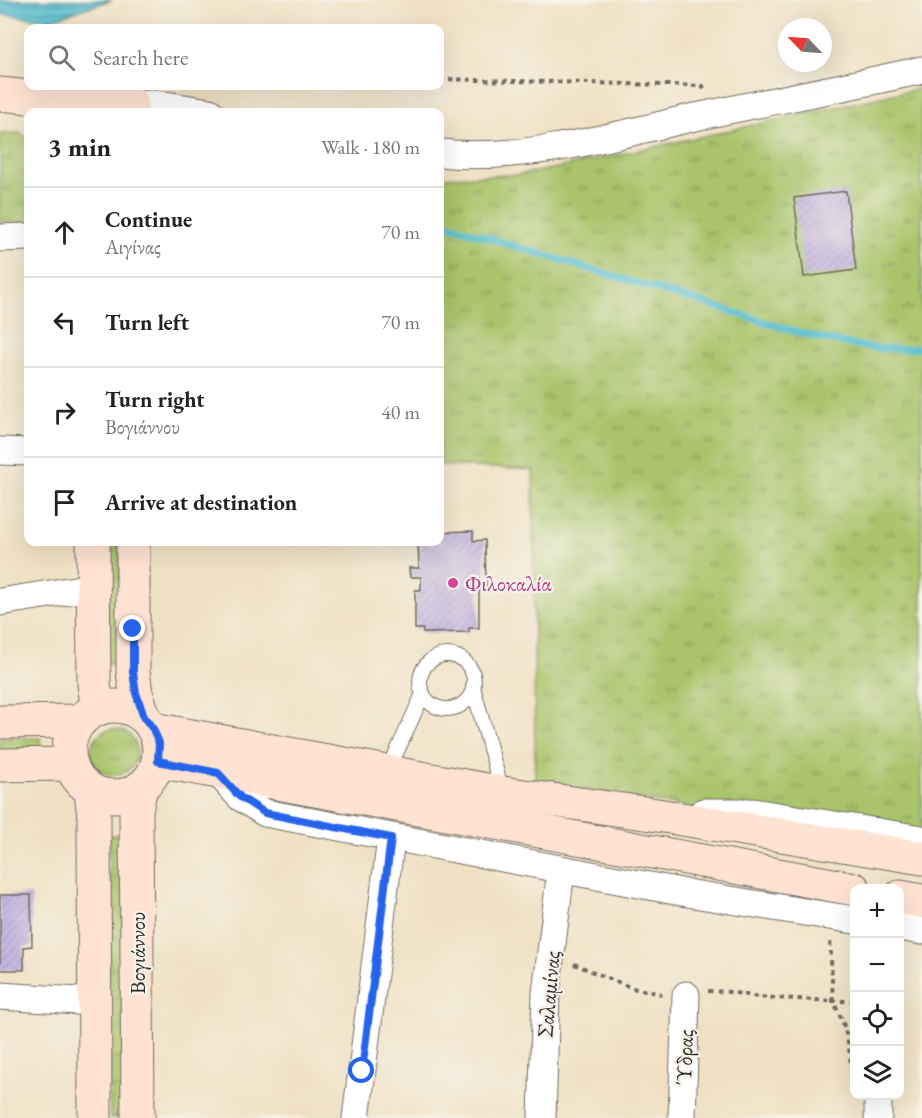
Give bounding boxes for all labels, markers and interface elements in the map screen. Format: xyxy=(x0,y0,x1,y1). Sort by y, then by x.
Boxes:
north arrow xyxy=(778,18,832,72)
search box xyxy=(24,24,444,90)
icon: search xyxy=(45,41,78,74)
text: Search here xyxy=(93,43,188,72)
text: 3 min xyxy=(48,130,111,164)
text: Walk · 180 m xyxy=(321,134,420,160)
text: Continue xyxy=(105,205,192,234)
icon: ahead xyxy=(48,216,81,249)
text: 70 m xyxy=(381,219,420,245)
text: Αιγίνας xyxy=(105,234,161,260)
icon: left xyxy=(48,306,81,339)
text: Turn left xyxy=(105,308,189,337)
text: 70 m xyxy=(381,309,420,335)
text: Turn right xyxy=(105,385,204,414)
icon: right xyxy=(48,396,81,429)
text: 40 m xyxy=(381,399,420,425)
text: Βογιάννου xyxy=(105,414,180,440)
icon: arrive xyxy=(48,486,81,519)
text: Arrive at destination xyxy=(105,488,297,517)
place label: Φιλοκαλία xyxy=(465,569,553,598)
marker: Φιλοκαλία xyxy=(446,576,460,590)
route end xyxy=(119,615,145,641)
map controls xyxy=(850,884,904,1100)
button: + xyxy=(850,884,904,938)
street label: Βογιάννου xyxy=(123,912,152,994)
button: − xyxy=(850,938,904,992)
street label: Σαλαμίνας xyxy=(530,949,567,1039)
button: locate xyxy=(850,992,904,1046)
street label: Ύδρας xyxy=(669,1029,700,1086)
button: layers xyxy=(850,1046,904,1100)
route start xyxy=(348,1057,374,1083)

